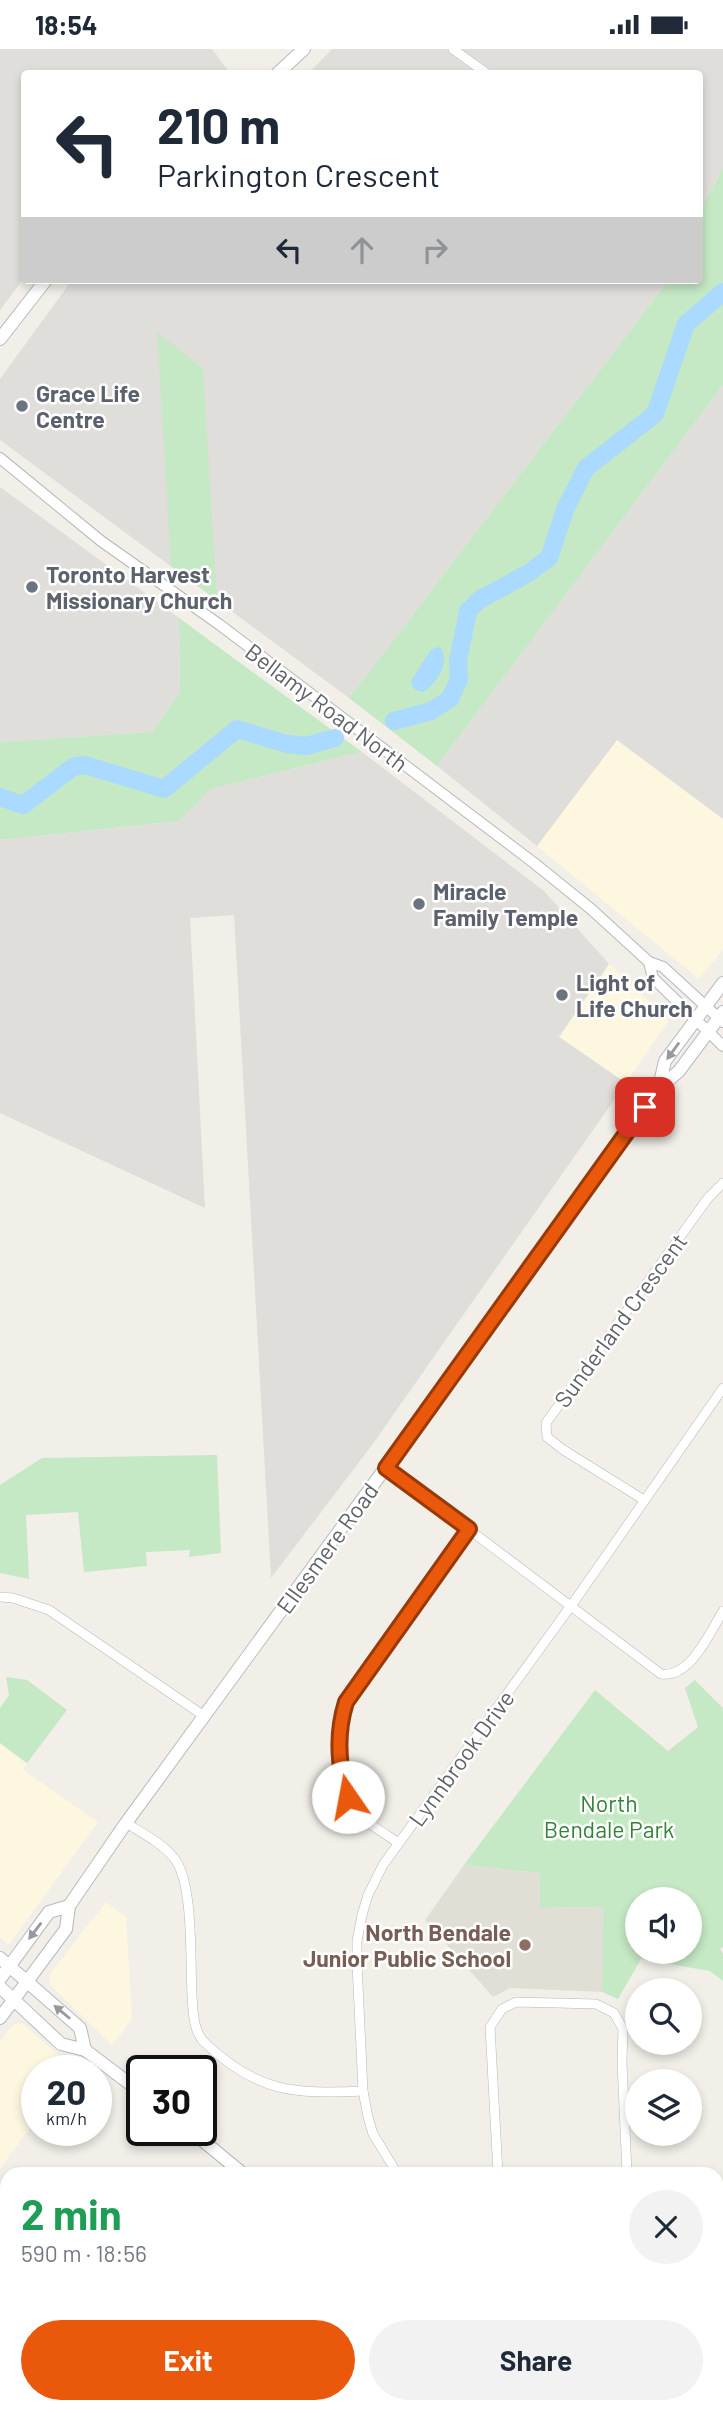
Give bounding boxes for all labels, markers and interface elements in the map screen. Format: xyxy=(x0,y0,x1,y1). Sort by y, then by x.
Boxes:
text: 18:54 xyxy=(35,9,97,40)
text: 210 m xyxy=(157,95,280,154)
icon: left xyxy=(42,98,133,189)
text: Parkington Crescent xyxy=(157,155,440,193)
icon: left xyxy=(270,231,308,269)
icon: ahead xyxy=(343,231,381,269)
icon: right xyxy=(416,231,454,269)
place label: Grace Life Centre xyxy=(36,379,140,433)
marker: Grace Life Centre xyxy=(14,398,30,414)
place label: Toronto Harvest Missionary Church xyxy=(46,560,232,614)
marker: Toronto Harvest Missionary Church xyxy=(24,579,40,595)
street label: Bellamy Road North xyxy=(240,637,414,777)
place label: Miracle Family Temple xyxy=(433,877,578,931)
marker: Miracle Family Temple xyxy=(411,896,427,912)
place label: Light of Life Church xyxy=(576,968,693,1022)
marker: Light of Life Church xyxy=(554,987,570,1003)
one-way arrow xyxy=(666,1042,680,1060)
pin xyxy=(615,1077,675,1137)
icon: arrive xyxy=(626,1088,664,1126)
street label: Sunderland Crescent xyxy=(548,1228,692,1412)
street label: Ellesmere Road xyxy=(270,1477,384,1619)
street label: Lynnbrook Drive xyxy=(402,1684,520,1832)
position arrow xyxy=(311,1760,385,1834)
park label: North Bendale Park xyxy=(544,1789,674,1843)
map controls xyxy=(625,1887,702,2146)
button: sound xyxy=(625,1887,702,1964)
place label: North Bendale Junior Public School xyxy=(303,1918,511,1972)
one-way arrow xyxy=(27,1921,42,1939)
marker: North Bendale Junior Public School xyxy=(517,1937,533,1953)
button: search xyxy=(625,1978,702,2055)
one-way arrow xyxy=(53,2005,71,2020)
speed limit sign: 30 xyxy=(126,2055,217,2146)
button: layers xyxy=(625,2069,702,2146)
text: 20 xyxy=(47,2070,86,2112)
text: km/h xyxy=(46,2107,87,2129)
text: 2 min xyxy=(21,2188,122,2238)
button: close xyxy=(629,2190,703,2264)
text: 590 m · 18:56 xyxy=(21,2239,147,2267)
button: Exit xyxy=(21,2320,355,2400)
button: Share xyxy=(369,2320,703,2400)

